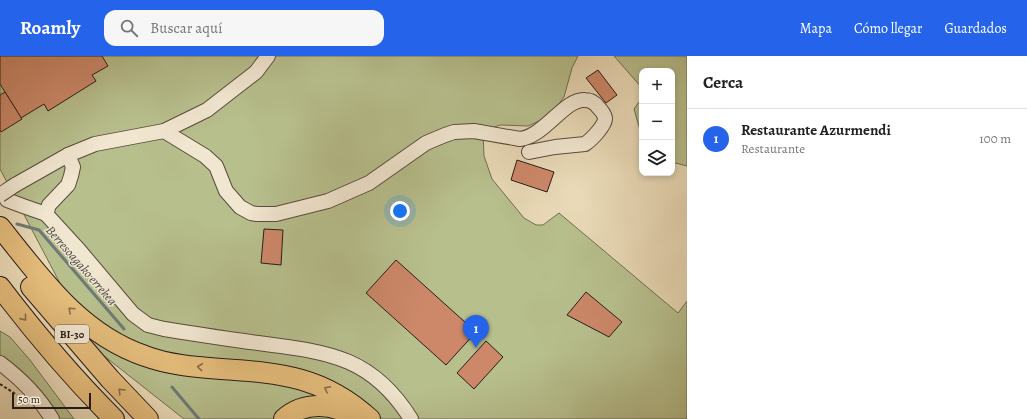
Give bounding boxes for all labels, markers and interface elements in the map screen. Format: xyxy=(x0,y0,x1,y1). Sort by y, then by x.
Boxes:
search box xyxy=(104,10,384,46)
text: Roamly xyxy=(20,15,80,41)
icon: search xyxy=(118,17,140,39)
text: Buscar aquí xyxy=(150,18,222,38)
text: Mapa xyxy=(800,19,832,38)
text: Cómo llegar xyxy=(854,19,922,38)
text: Guardados xyxy=(944,19,1007,38)
map controls xyxy=(639,68,675,176)
button: + xyxy=(639,68,675,104)
text: Cerca xyxy=(703,71,743,94)
button: − xyxy=(639,104,675,140)
text: Restaurante Azurmendi xyxy=(741,120,891,140)
text: 1 xyxy=(714,130,718,147)
text: 100 m xyxy=(979,130,1011,147)
button: layers xyxy=(639,140,675,176)
text: Restaurante xyxy=(741,140,805,157)
your location xyxy=(390,201,410,221)
water label: Berresoagako errekea xyxy=(42,222,121,309)
one-way arrow xyxy=(68,307,76,315)
one-way arrow xyxy=(19,313,26,320)
pin: 1 xyxy=(463,315,489,348)
road number: BI-30 xyxy=(55,325,89,343)
one-way arrow xyxy=(197,363,203,372)
one-way arrow xyxy=(324,386,331,394)
one-way arrow xyxy=(118,388,126,396)
scale bar xyxy=(12,391,91,410)
text: 50 m xyxy=(18,392,40,407)

